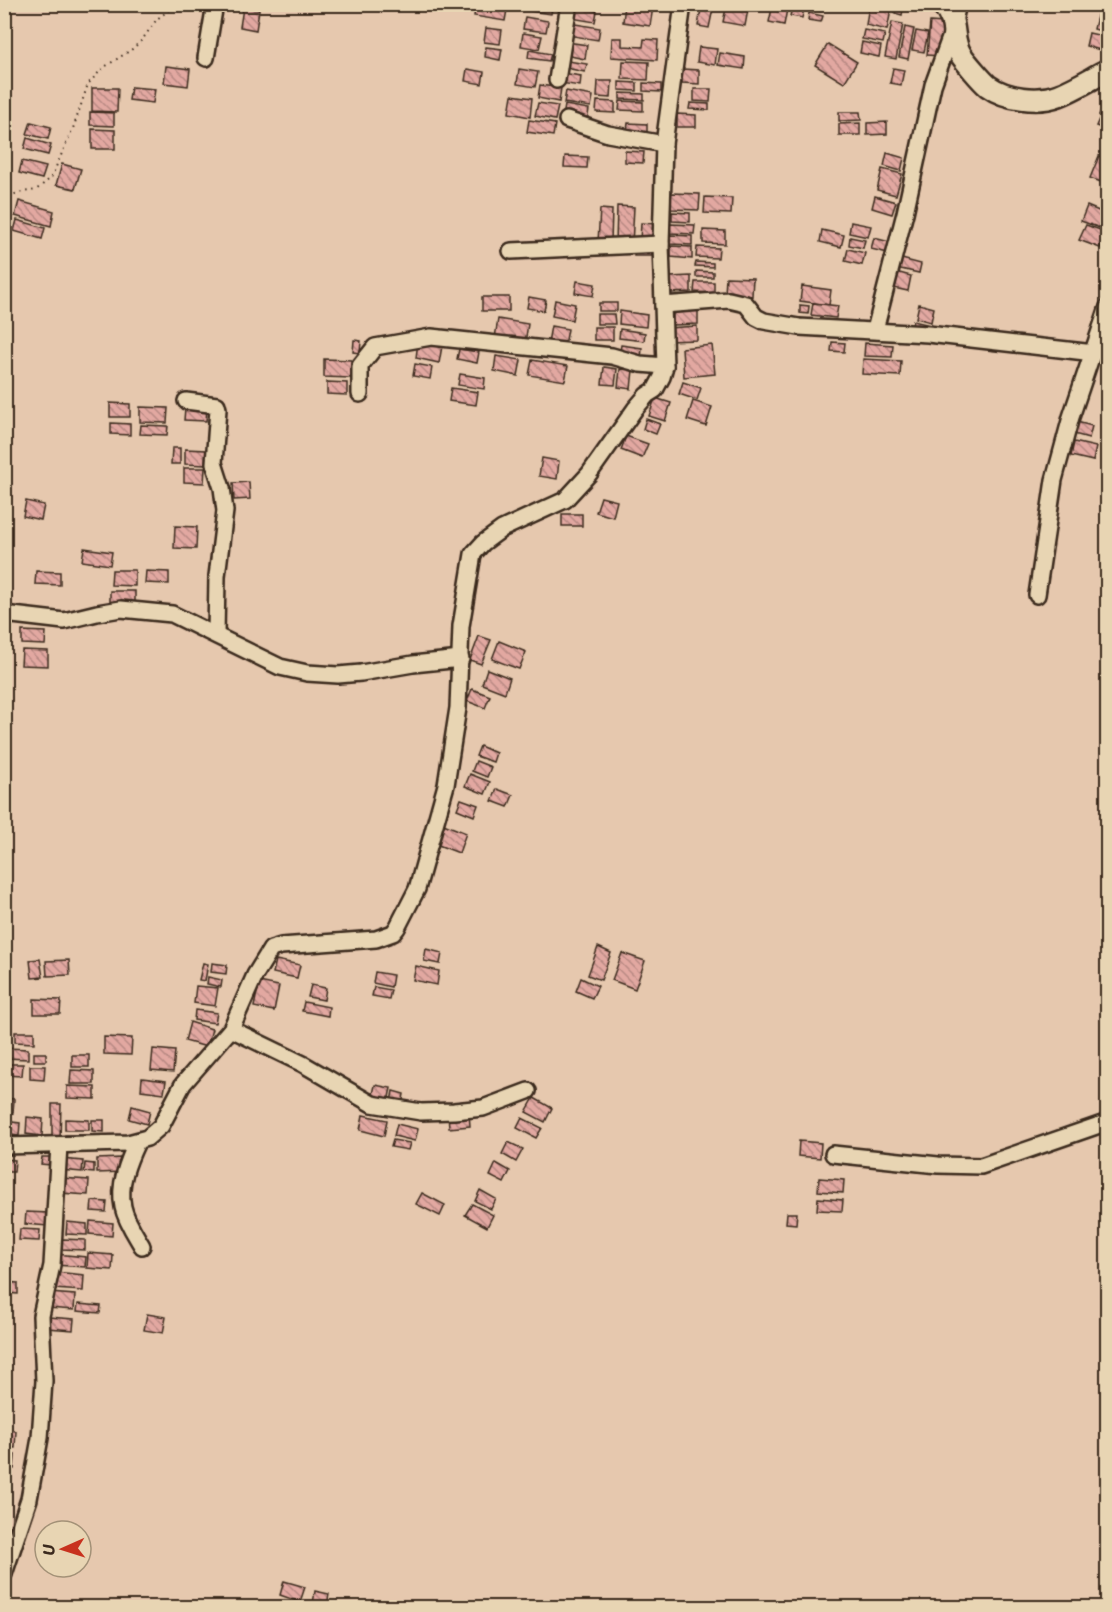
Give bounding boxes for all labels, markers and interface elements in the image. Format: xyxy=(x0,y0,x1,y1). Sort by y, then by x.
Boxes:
north arrow xyxy=(33,1519,93,1579)
text: U xyxy=(34,1542,63,1556)

